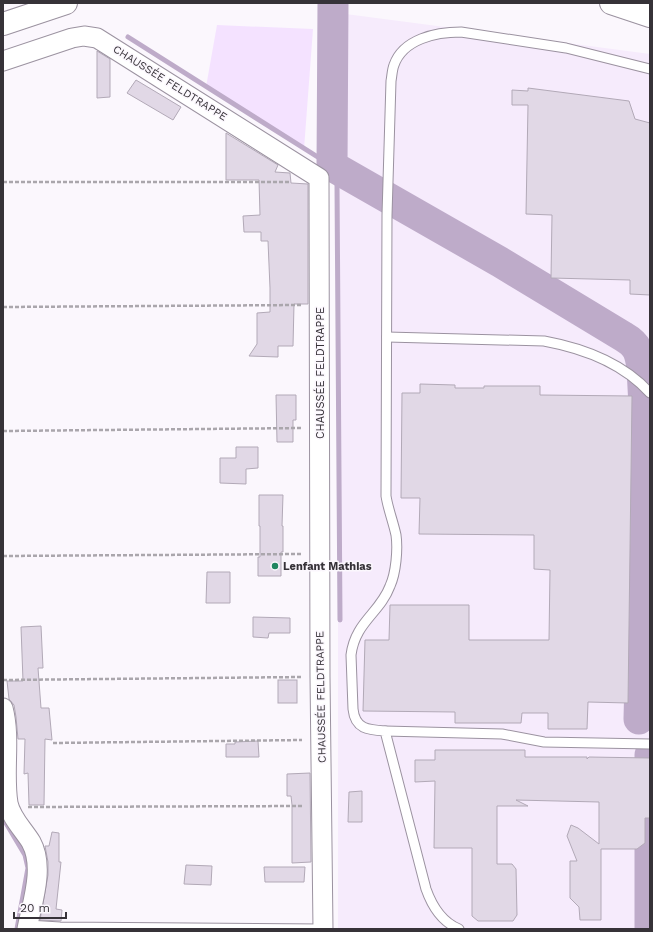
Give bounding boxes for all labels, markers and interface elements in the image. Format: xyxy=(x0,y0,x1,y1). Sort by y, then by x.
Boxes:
street label: CHAUSSÉE FELDTRAPPE xyxy=(111,42,230,123)
street label: CHAUSSÉE FELDTRAPPE xyxy=(313,307,327,439)
place label: Lenfant Mathias xyxy=(283,560,372,573)
marker: Lenfant Mathias xyxy=(270,561,280,571)
street label: CHAUSSÉE FELDTRAPPE xyxy=(312,631,329,763)
scale bar xyxy=(14,894,66,920)
text: 20 m xyxy=(20,901,50,915)

